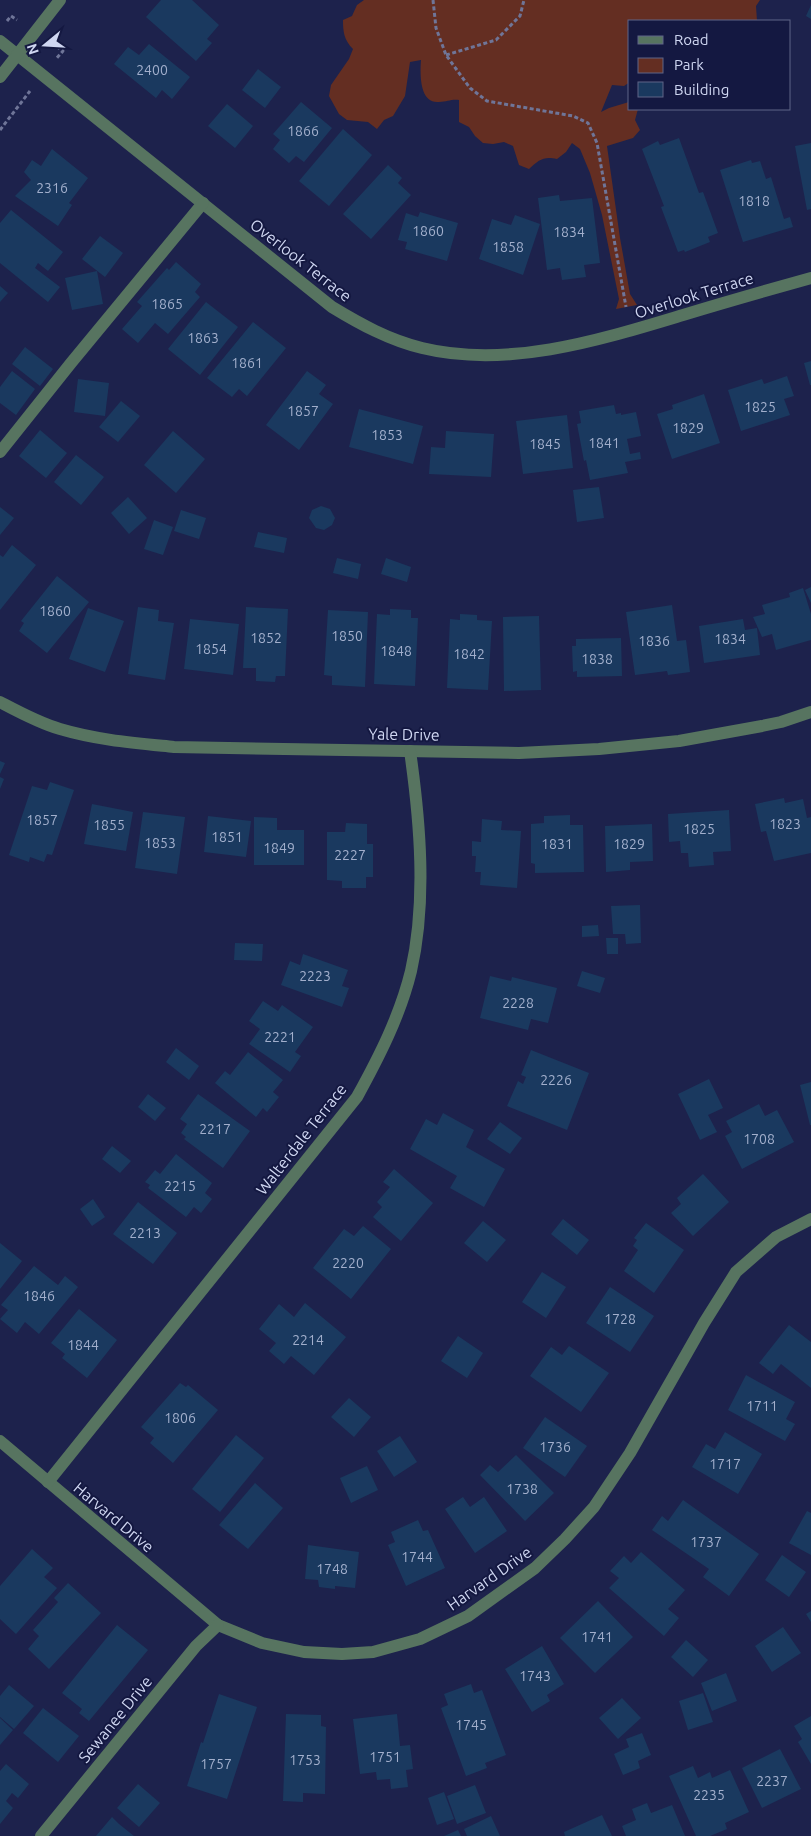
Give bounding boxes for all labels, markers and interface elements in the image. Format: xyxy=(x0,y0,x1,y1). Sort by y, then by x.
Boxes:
north arrow xyxy=(20,20,70,70)
legend xyxy=(628,20,791,110)
text: Road xyxy=(674,31,709,48)
text: N xyxy=(23,42,42,56)
text: Park xyxy=(674,56,704,73)
house number: 2400 xyxy=(136,62,168,78)
text: Building xyxy=(674,81,729,98)
house number: 1866 xyxy=(287,123,319,139)
house number: 2316 xyxy=(36,180,68,196)
house number: 1818 xyxy=(738,193,770,209)
street label: Overlook Terrace xyxy=(247,215,355,305)
house number: 1860 xyxy=(412,223,444,239)
house number: 1834 xyxy=(553,224,585,240)
house number: 1858 xyxy=(492,239,524,255)
street label: Overlook Terrace xyxy=(632,268,756,322)
house number: 1865 xyxy=(151,296,183,312)
house number: 1863 xyxy=(187,330,219,346)
house number: 1861 xyxy=(231,355,263,371)
house number: 1825 xyxy=(744,399,776,415)
house number: 1857 xyxy=(287,403,319,419)
house number: 1829 xyxy=(672,420,704,436)
house number: 1853 xyxy=(371,427,403,443)
house number: 1841 xyxy=(588,435,620,451)
house number: 1845 xyxy=(529,436,561,452)
house number: 1860 xyxy=(39,603,71,619)
house number: 1850 xyxy=(331,628,363,644)
house number: 1852 xyxy=(250,630,282,646)
house number: 1834 xyxy=(714,631,746,647)
house number: 1836 xyxy=(638,633,670,649)
house number: 1854 xyxy=(195,641,227,657)
house number: 1848 xyxy=(380,643,412,659)
house number: 1842 xyxy=(453,646,485,662)
house number: 1838 xyxy=(581,651,613,667)
street label: Yale Drive xyxy=(368,724,440,744)
house number: 1857 xyxy=(26,812,58,828)
house number: 1823 xyxy=(769,816,801,832)
house number: 1855 xyxy=(93,817,125,833)
house number: 1825 xyxy=(683,821,715,837)
house number: 1851 xyxy=(211,829,243,845)
house number: 1853 xyxy=(144,835,176,851)
house number: 1831 xyxy=(541,836,573,852)
house number: 1829 xyxy=(613,836,645,852)
house number: 1849 xyxy=(263,840,295,856)
house number: 2227 xyxy=(334,847,366,863)
house number: 2223 xyxy=(299,968,331,984)
house number: 2228 xyxy=(502,995,534,1011)
house number: 2221 xyxy=(264,1029,296,1045)
house number: 2226 xyxy=(540,1072,572,1088)
street label: Walterdale Terrace xyxy=(252,1080,350,1198)
house number: 2217 xyxy=(199,1121,231,1137)
house number: 1708 xyxy=(743,1131,775,1147)
house number: 2215 xyxy=(164,1178,196,1194)
house number: 2213 xyxy=(129,1225,161,1241)
house number: 2220 xyxy=(332,1255,364,1271)
house number: 1846 xyxy=(23,1288,55,1304)
house number: 1728 xyxy=(604,1311,636,1327)
house number: 2214 xyxy=(292,1332,324,1348)
house number: 1844 xyxy=(67,1337,99,1353)
house number: 1711 xyxy=(746,1398,778,1414)
house number: 1806 xyxy=(164,1410,196,1426)
house number: 1736 xyxy=(539,1439,571,1455)
house number: 1717 xyxy=(709,1456,741,1472)
street label: Harvard Drive xyxy=(70,1478,158,1556)
house number: 1738 xyxy=(506,1481,538,1497)
house number: 1737 xyxy=(690,1534,722,1550)
street label: Harvard Drive xyxy=(443,1542,535,1614)
house number: 1744 xyxy=(401,1549,433,1565)
house number: 1748 xyxy=(316,1561,348,1577)
house number: 1741 xyxy=(581,1629,613,1645)
house number: 1743 xyxy=(519,1668,551,1684)
street label: Sewanee Drive xyxy=(75,1672,155,1766)
house number: 1745 xyxy=(455,1717,487,1733)
house number: 1751 xyxy=(369,1749,401,1765)
house number: 1753 xyxy=(289,1752,321,1768)
house number: 1757 xyxy=(200,1756,232,1772)
house number: 2237 xyxy=(756,1773,788,1789)
house number: 2235 xyxy=(693,1787,725,1803)

